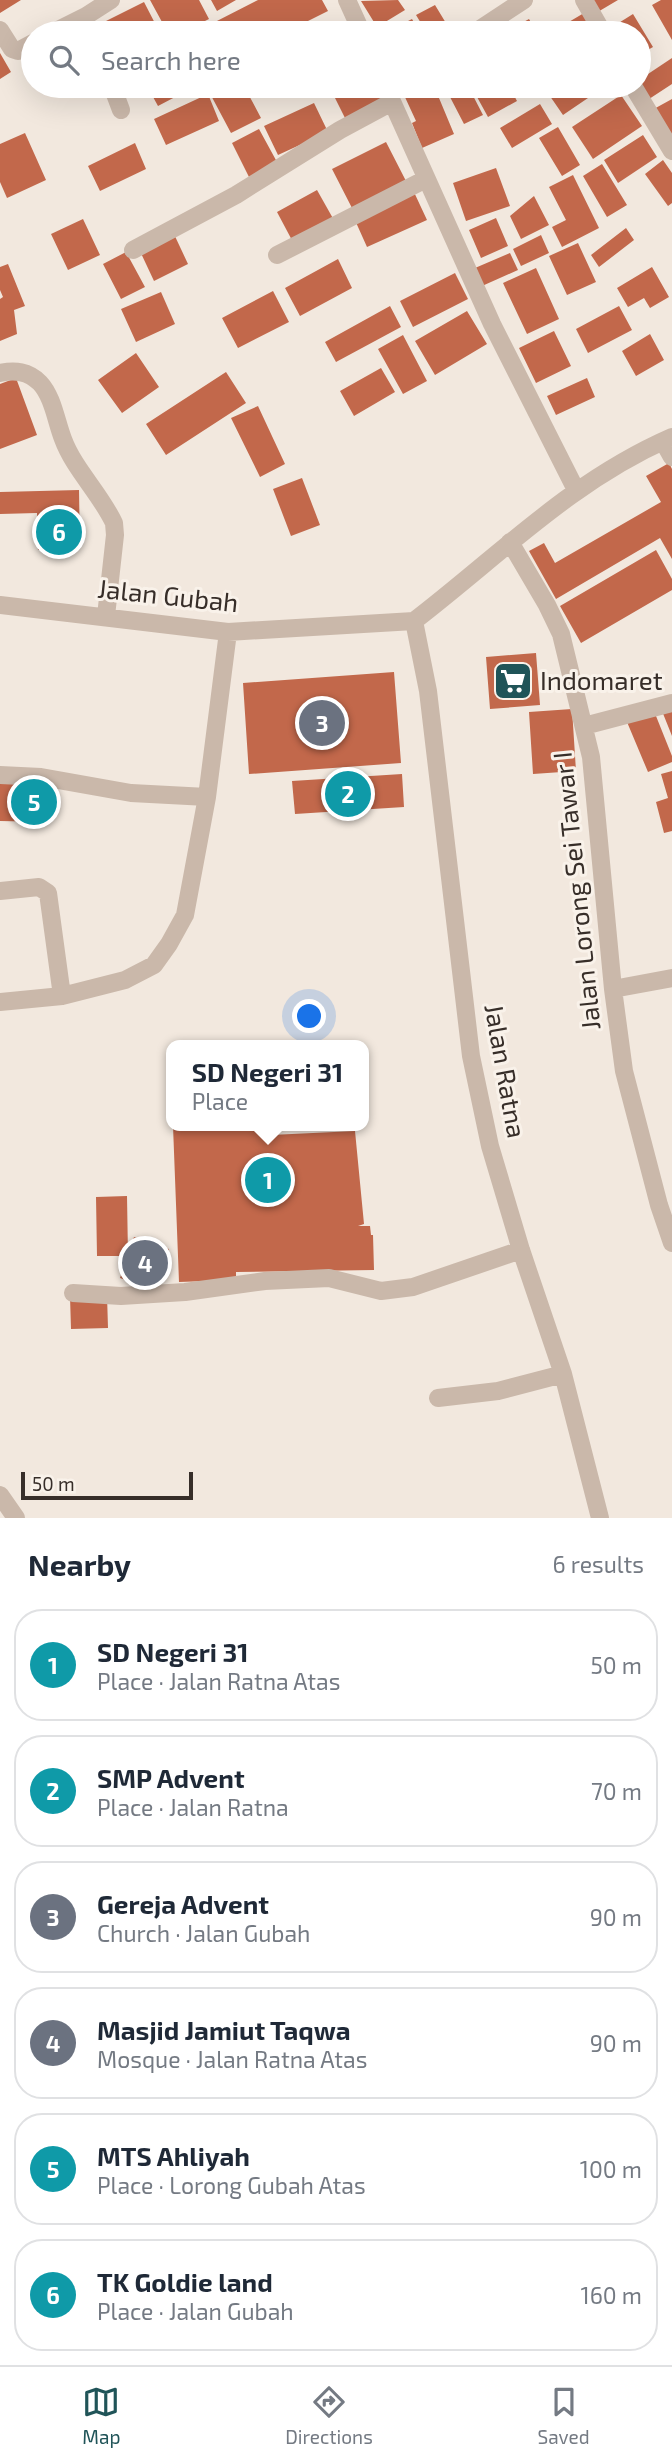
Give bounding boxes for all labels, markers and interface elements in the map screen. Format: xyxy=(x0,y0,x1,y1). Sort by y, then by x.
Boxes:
search box xyxy=(21,21,651,98)
icon: search xyxy=(45,41,83,79)
text: Search here xyxy=(101,44,241,75)
pin: 6 xyxy=(36,506,82,558)
street label: Jalan Gubah xyxy=(96,572,240,617)
supermarket icon: Indomaret xyxy=(492,660,534,702)
place label: Indomaret xyxy=(540,664,663,695)
pin: 3 xyxy=(299,697,345,749)
street label: Jalan Lorong Sei Tawar I xyxy=(545,750,606,1032)
pin: 2 xyxy=(325,768,371,820)
pin: 5 xyxy=(11,776,57,828)
your location xyxy=(292,999,326,1033)
street label: Jalan Ratna xyxy=(479,1001,534,1140)
popup xyxy=(166,1040,369,1131)
text: SD Negeri 31 xyxy=(192,1056,343,1087)
text: Place xyxy=(192,1087,248,1115)
pin: 1 xyxy=(245,1154,291,1206)
pin: 4 xyxy=(122,1237,168,1289)
scale bar xyxy=(21,1469,192,1501)
text: 50 m xyxy=(32,1472,75,1495)
text: Nearby xyxy=(28,1546,131,1582)
text: 6 results xyxy=(553,1550,644,1578)
text: SD Negeri 31 xyxy=(97,1636,249,1667)
text: 1 xyxy=(48,1651,58,1679)
text: 50 m xyxy=(591,1651,642,1679)
text: Place · Jalan Ratna Atas xyxy=(97,1667,340,1695)
text: SMP Advent xyxy=(97,1762,245,1793)
text: 2 xyxy=(46,1777,60,1805)
text: 70 m xyxy=(591,1777,642,1805)
text: Place · Jalan Ratna xyxy=(97,1793,289,1821)
text: Gereja Advent xyxy=(97,1888,269,1919)
text: 3 xyxy=(46,1903,60,1931)
text: 90 m xyxy=(590,1903,642,1931)
text: Church · Jalan Gubah xyxy=(97,1919,310,1947)
text: Masjid Jamiut Taqwa xyxy=(97,2014,351,2045)
text: 4 xyxy=(46,2029,60,2057)
text: 90 m xyxy=(590,2029,642,2057)
text: Mosque · Jalan Ratna Atas xyxy=(97,2045,367,2073)
text: MTS Ahliyah xyxy=(97,2140,250,2171)
text: 5 xyxy=(47,2155,59,2183)
text: 100 m xyxy=(580,2155,642,2183)
text: Place · Lorong Gubah Atas xyxy=(97,2171,366,2199)
text: TK Goldie land xyxy=(97,2266,273,2297)
text: 6 xyxy=(46,2281,60,2309)
text: 160 m xyxy=(581,2281,642,2309)
text: Place · Jalan Gubah xyxy=(97,2297,294,2325)
tab: Map xyxy=(82,2383,120,2448)
tab: Directions xyxy=(285,2383,373,2448)
tab: Saved xyxy=(537,2383,590,2448)

